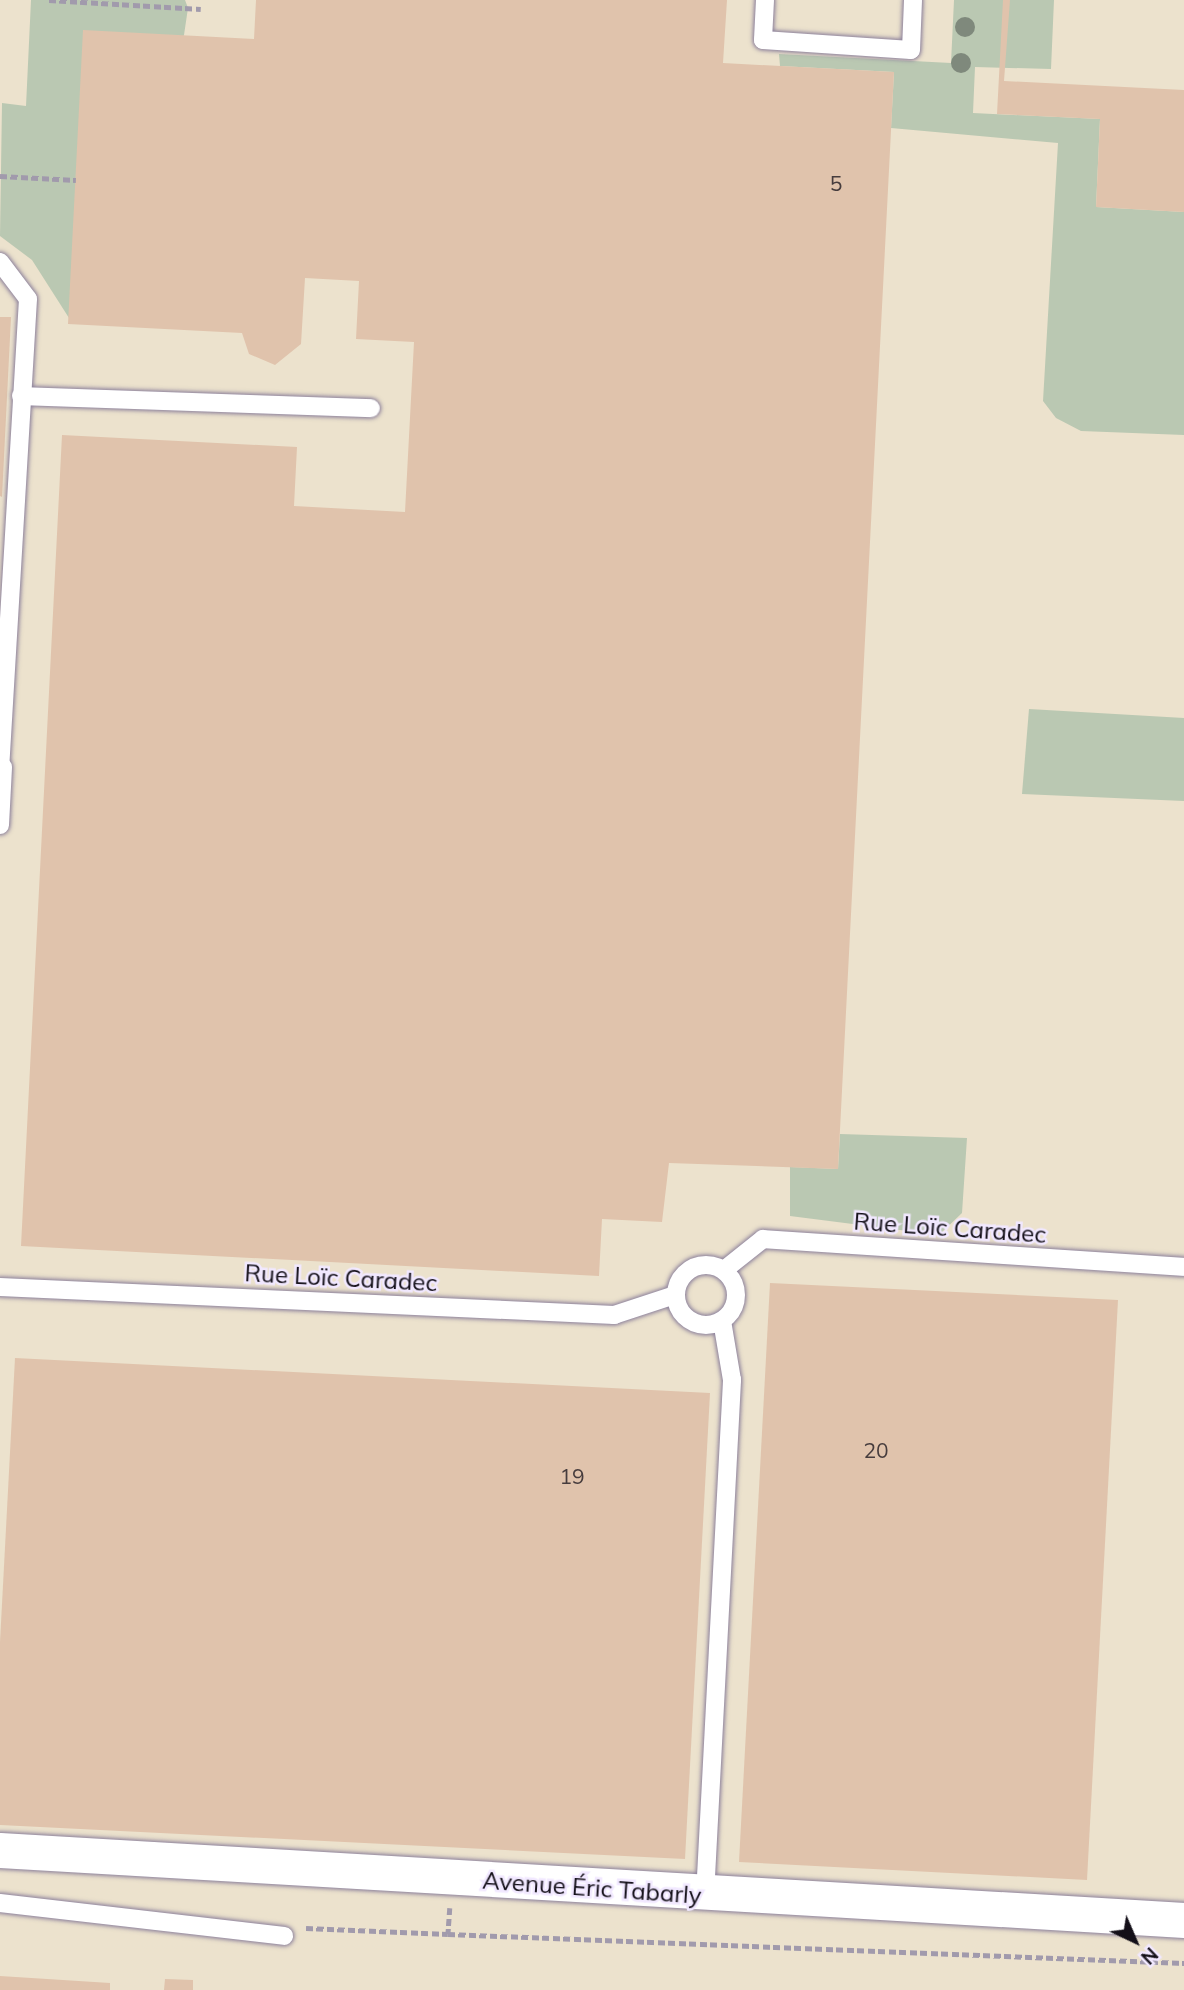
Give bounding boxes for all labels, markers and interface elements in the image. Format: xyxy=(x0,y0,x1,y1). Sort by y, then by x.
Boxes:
house number: 5 xyxy=(830,170,842,196)
street label: Rue Loïc Caradec xyxy=(853,1207,1047,1249)
street label: Rue Loïc Caradec xyxy=(244,1259,438,1297)
house number: 20 xyxy=(863,1437,889,1463)
house number: 19 xyxy=(559,1463,585,1489)
street label: Avenue Éric Tabarly xyxy=(481,1866,703,1910)
north arrow xyxy=(1100,1906,1170,1976)
text: N xyxy=(1136,1942,1163,1970)

